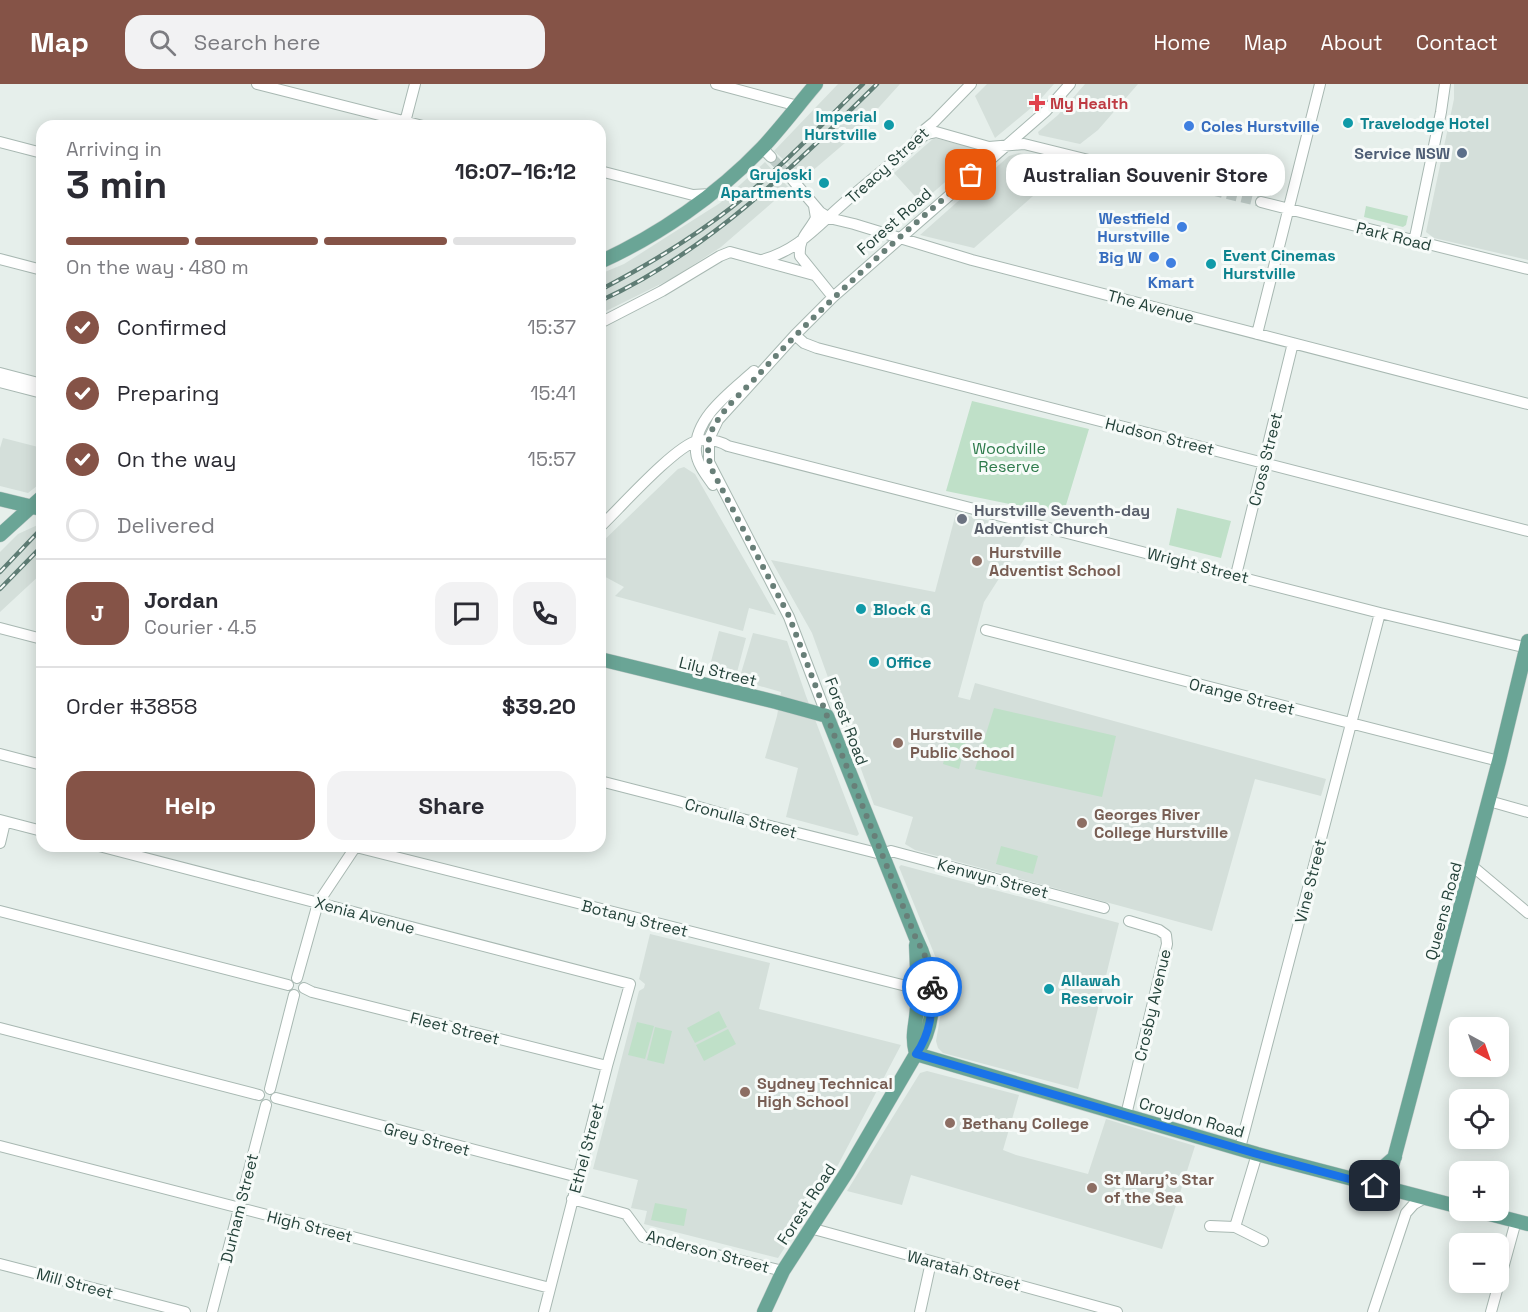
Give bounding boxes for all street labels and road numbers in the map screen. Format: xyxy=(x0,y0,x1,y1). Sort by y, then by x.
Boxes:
street label: Treacy Street xyxy=(841,123,933,208)
street label: Forest Road xyxy=(852,183,936,260)
street label: Park Road xyxy=(1354,217,1434,256)
street label: The Avenue xyxy=(1105,285,1197,328)
street label: Cross Street xyxy=(1244,410,1287,508)
street label: Hudson Street xyxy=(1103,413,1217,460)
street label: Wright Street xyxy=(1145,543,1251,588)
street label: Lily Street xyxy=(677,652,759,691)
street label: Orange Street xyxy=(1187,673,1297,720)
street label: Forest Road xyxy=(820,674,873,768)
street label: Cronulla Street xyxy=(682,793,799,844)
street label: Vine Street xyxy=(1290,837,1331,925)
street label: Kenwyn Street xyxy=(935,854,1051,903)
street label: Queens Road xyxy=(1420,860,1467,963)
street label: Xenia Avenue xyxy=(313,892,417,939)
street label: Botany Street xyxy=(579,895,690,942)
street label: Crosby Avenue xyxy=(1129,947,1176,1063)
street label: Fleet Street xyxy=(408,1007,502,1050)
street label: Croydon Road xyxy=(1137,1092,1247,1143)
street label: Ethel Street xyxy=(564,1101,609,1196)
street label: Grey Street xyxy=(381,1118,472,1161)
street label: Durham Street xyxy=(216,1151,263,1265)
street label: Forest Road xyxy=(772,1160,840,1249)
street label: High Street xyxy=(265,1206,355,1247)
street label: Anderson Street xyxy=(644,1225,772,1278)
street label: Waratah Street xyxy=(905,1245,1023,1296)
street label: Mill Street xyxy=(34,1263,116,1304)

